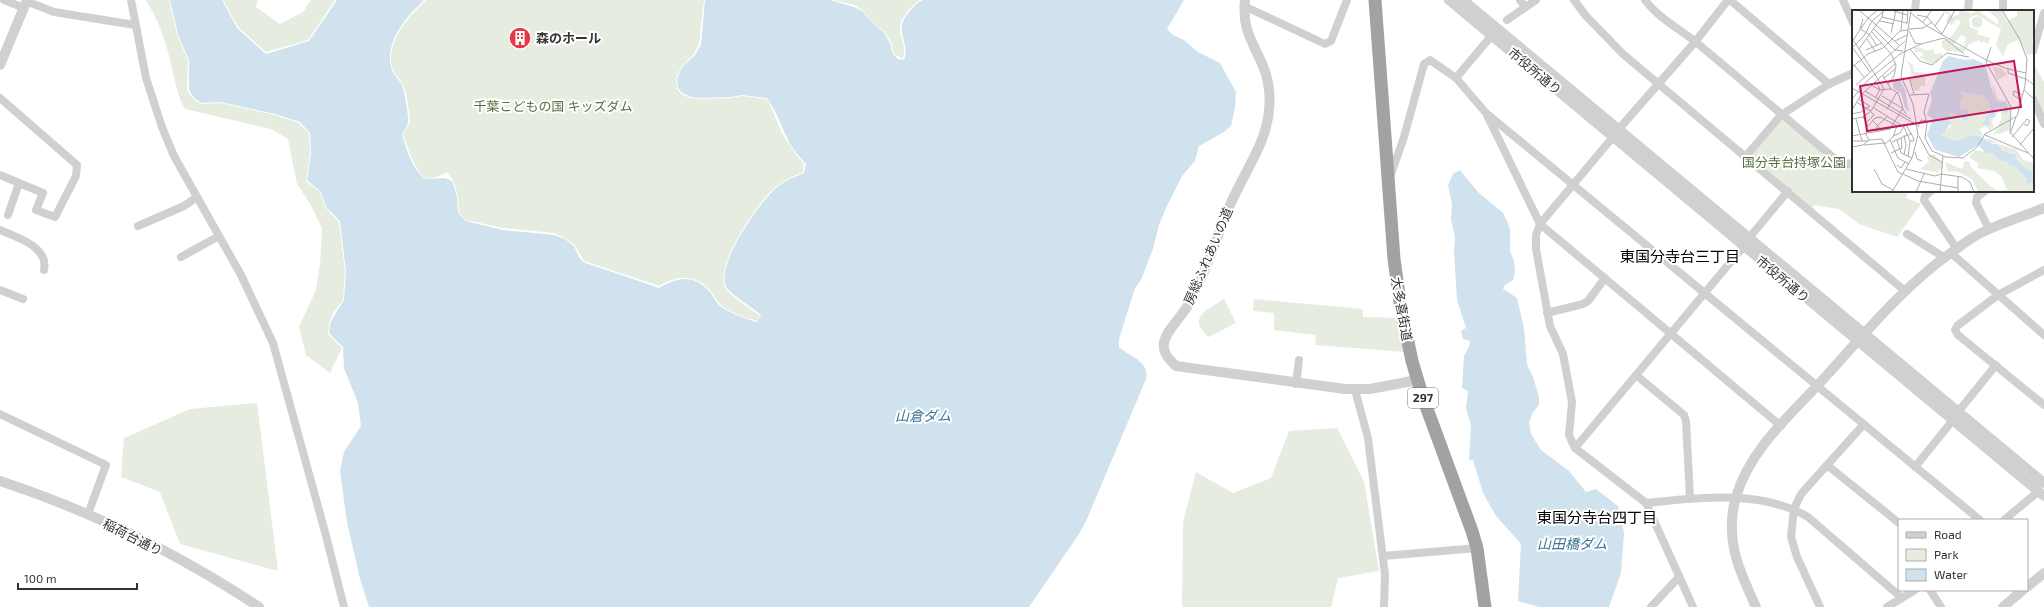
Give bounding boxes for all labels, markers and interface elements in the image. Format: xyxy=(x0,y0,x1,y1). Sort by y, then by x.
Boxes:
inset map xyxy=(1852,10,2034,192)
building icon: 森のホール xyxy=(507,25,533,51)
place label: 森のホール xyxy=(536,30,601,46)
street label: 市役所通り xyxy=(1505,44,1565,98)
park label: 千葉こどもの国 キッズダム xyxy=(474,98,632,114)
park label: 国分寺台持塚公園 xyxy=(1742,154,1846,170)
street label: 房総ふれあいの道 xyxy=(1180,205,1236,307)
district label: 東国分寺台三丁目 xyxy=(1620,247,1740,265)
street label: 市役所通り xyxy=(1753,252,1813,306)
street label: 大多喜街道 xyxy=(1388,276,1416,342)
road number: 297 xyxy=(1408,388,1438,408)
water label: 山倉ダム xyxy=(895,407,951,424)
district label: 東国分寺台四丁目 xyxy=(1537,508,1657,526)
street label: 稲荷台通り xyxy=(100,515,166,559)
legend xyxy=(1898,519,2028,591)
text: Road xyxy=(1934,527,1962,541)
water label: 山田橋ダム xyxy=(1537,535,1607,552)
text: Park xyxy=(1934,547,1959,561)
scale bar xyxy=(18,565,137,591)
text: Water xyxy=(1934,567,1968,581)
text: 100 m xyxy=(24,571,56,585)

